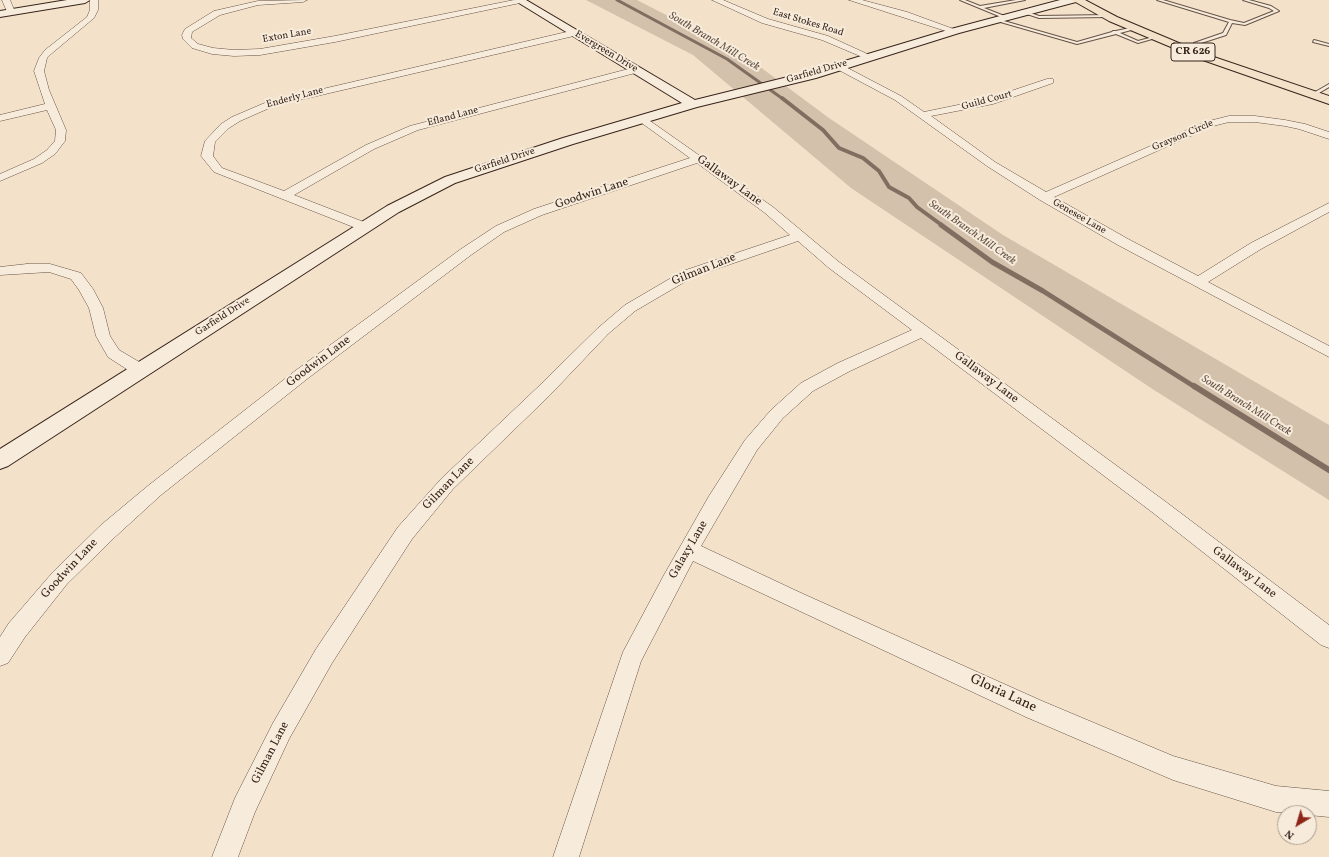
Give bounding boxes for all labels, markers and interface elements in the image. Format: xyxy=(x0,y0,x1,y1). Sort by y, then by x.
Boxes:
street label: East Stokes Road xyxy=(771,6,845,40)
water label: South Branch Mill Creek xyxy=(666,10,762,74)
street label: Exton Lane xyxy=(262,26,312,46)
street label: Evergreen Drive xyxy=(572,28,640,76)
road number: CR 626 xyxy=(1171,43,1215,61)
street label: Garfield Drive xyxy=(785,58,849,86)
street label: Enderly Lane xyxy=(265,85,325,111)
street label: Guild Court xyxy=(960,89,1014,113)
street label: Efland Lane xyxy=(426,104,480,130)
street label: Grayson Circle xyxy=(1151,118,1215,154)
street label: Garfield Drive xyxy=(473,146,537,176)
street label: Gallaway Lane xyxy=(694,153,764,209)
street label: Goodwin Lane xyxy=(553,175,631,213)
street label: Genesee Lane xyxy=(1050,197,1108,237)
water label: South Branch Mill Creek xyxy=(926,198,1018,268)
street label: Gilman Lane xyxy=(670,251,738,289)
street label: Garfield Drive xyxy=(194,295,252,339)
street label: Goodwin Lane xyxy=(284,333,354,391)
street label: Gallaway Lane xyxy=(951,349,1021,407)
water label: South Branch Mill Creek xyxy=(1199,373,1293,439)
street label: Gilman Lane xyxy=(420,455,478,513)
street label: Galaxy Lane xyxy=(667,518,711,582)
street label: Goodwin Lane xyxy=(39,536,101,602)
street label: Gallaway Lane xyxy=(1209,544,1279,602)
street label: Gloria Lane xyxy=(967,671,1039,717)
street label: Gilman Lane xyxy=(249,720,293,786)
north arrow xyxy=(1277,805,1317,845)
text: N xyxy=(1282,826,1298,842)

